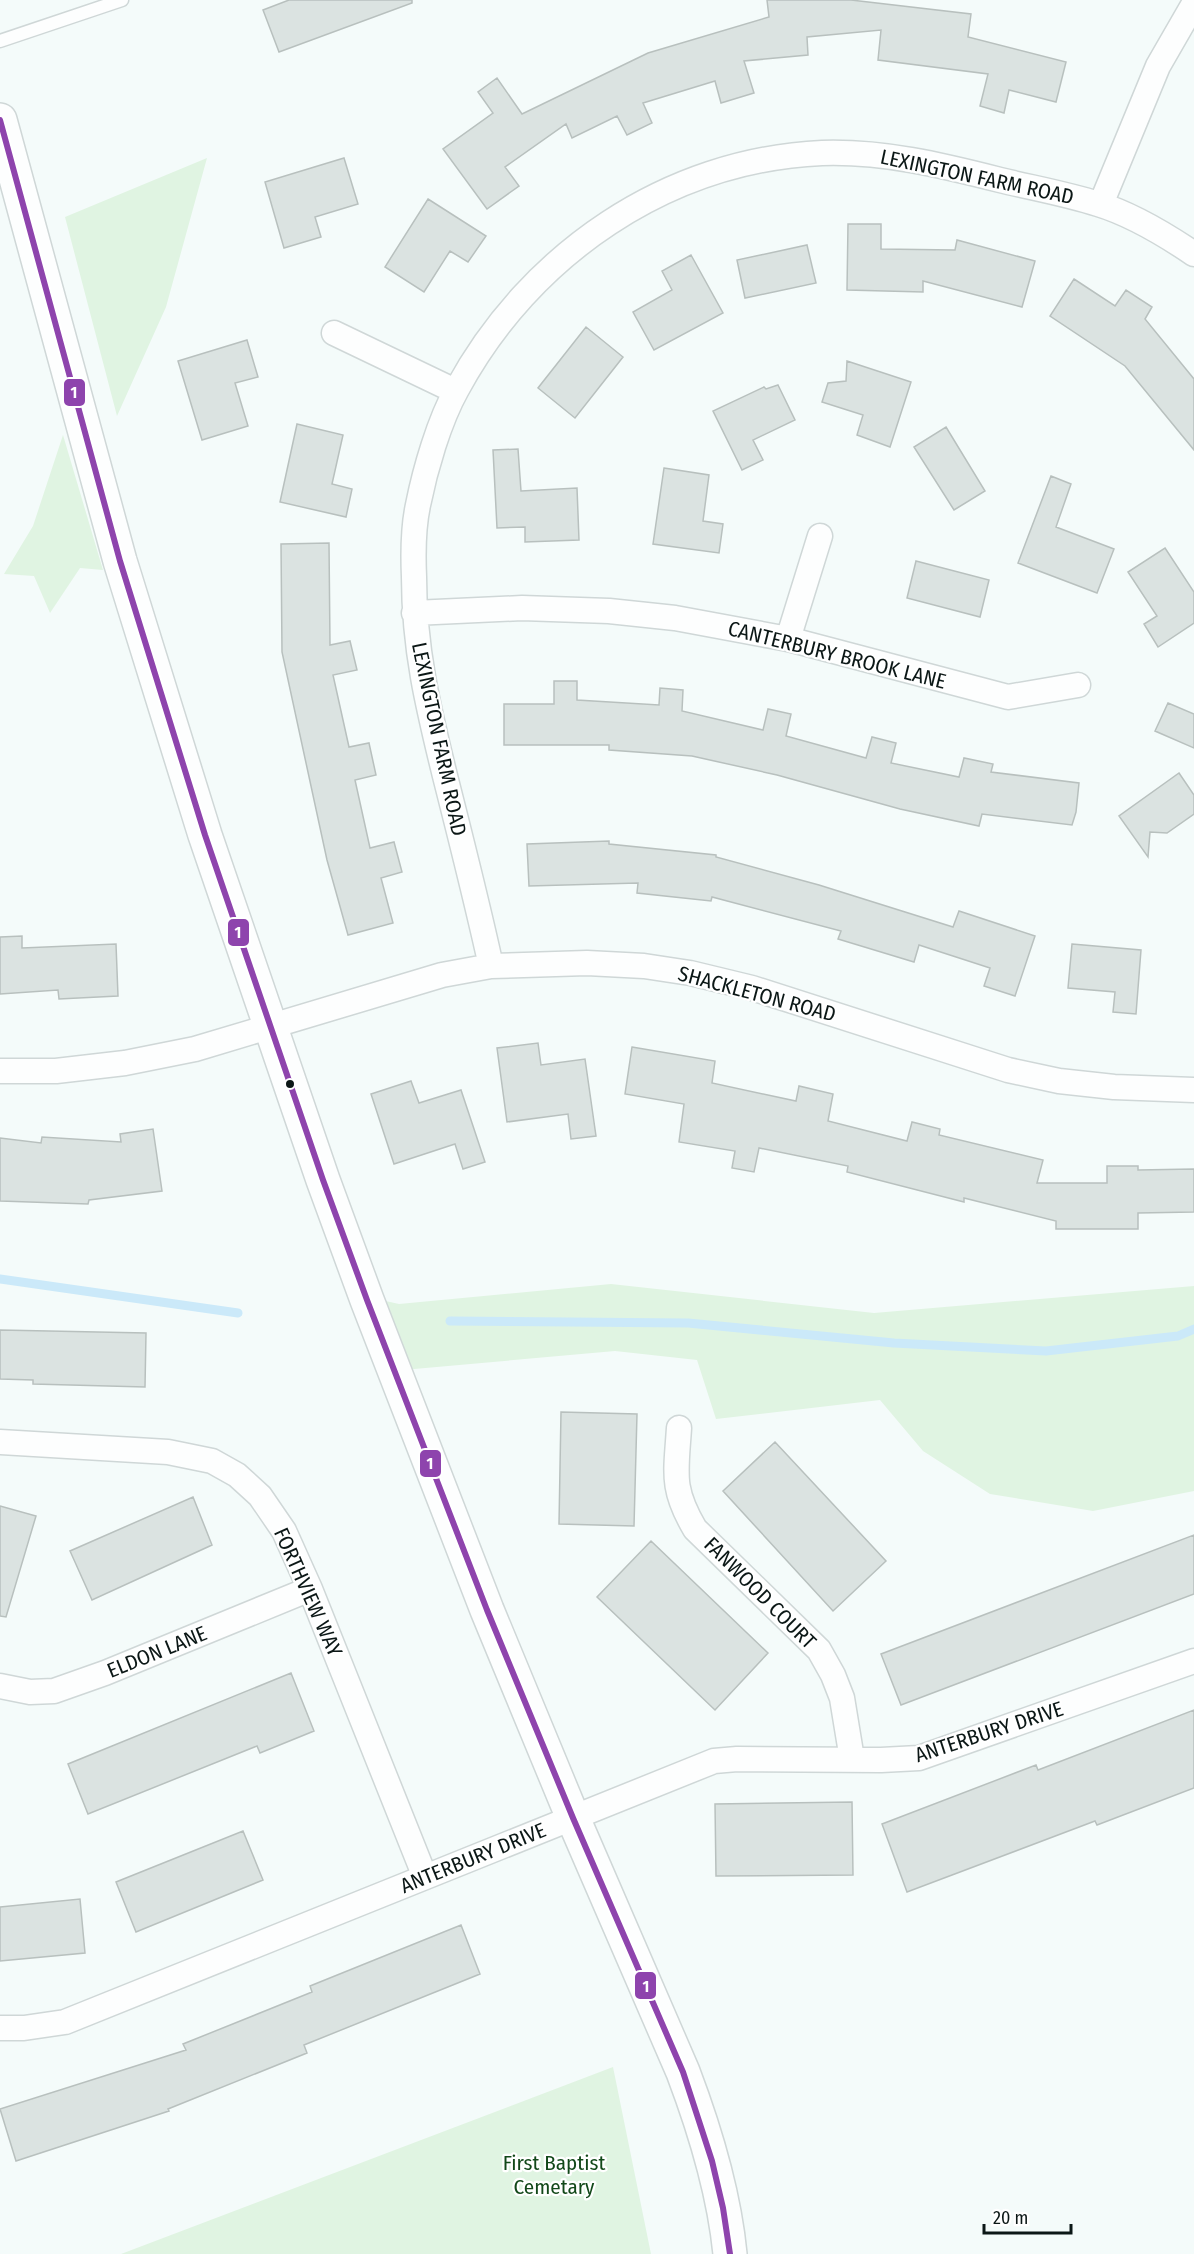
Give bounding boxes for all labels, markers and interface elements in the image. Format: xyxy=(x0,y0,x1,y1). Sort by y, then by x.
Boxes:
street label: LEXINGTON FARM ROAD xyxy=(878,144,1076,210)
line badge: 1 xyxy=(63,378,86,407)
text: 1 xyxy=(71,383,77,402)
street label: CANTERBURY BROOK LANE xyxy=(725,615,949,695)
street label: LEXINGTON FARM ROAD xyxy=(406,640,472,838)
line badge: 1 xyxy=(227,918,250,947)
text: 1 xyxy=(235,923,241,942)
street label: SHACKLETON ROAD xyxy=(675,960,839,1028)
unlabelled marker xyxy=(284,1078,296,1090)
line badge: 1 xyxy=(419,1449,442,1478)
text: 1 xyxy=(427,1454,433,1473)
street label: FORTHVIEW WAY xyxy=(268,1523,348,1661)
street label: FANWOOD COURT xyxy=(699,1532,822,1655)
street label: ELDON LANE xyxy=(103,1620,211,1684)
street label: ANTERBURY DRIVE xyxy=(911,1696,1067,1768)
street label: ANTERBURY DRIVE xyxy=(396,1817,550,1899)
line badge: 1 xyxy=(634,1971,657,2000)
text: 1 xyxy=(643,1977,649,1996)
park label: First Baptist Cemetary xyxy=(503,2150,605,2200)
scale bar xyxy=(984,2197,1071,2235)
text: 20 m xyxy=(993,2207,1028,2229)

